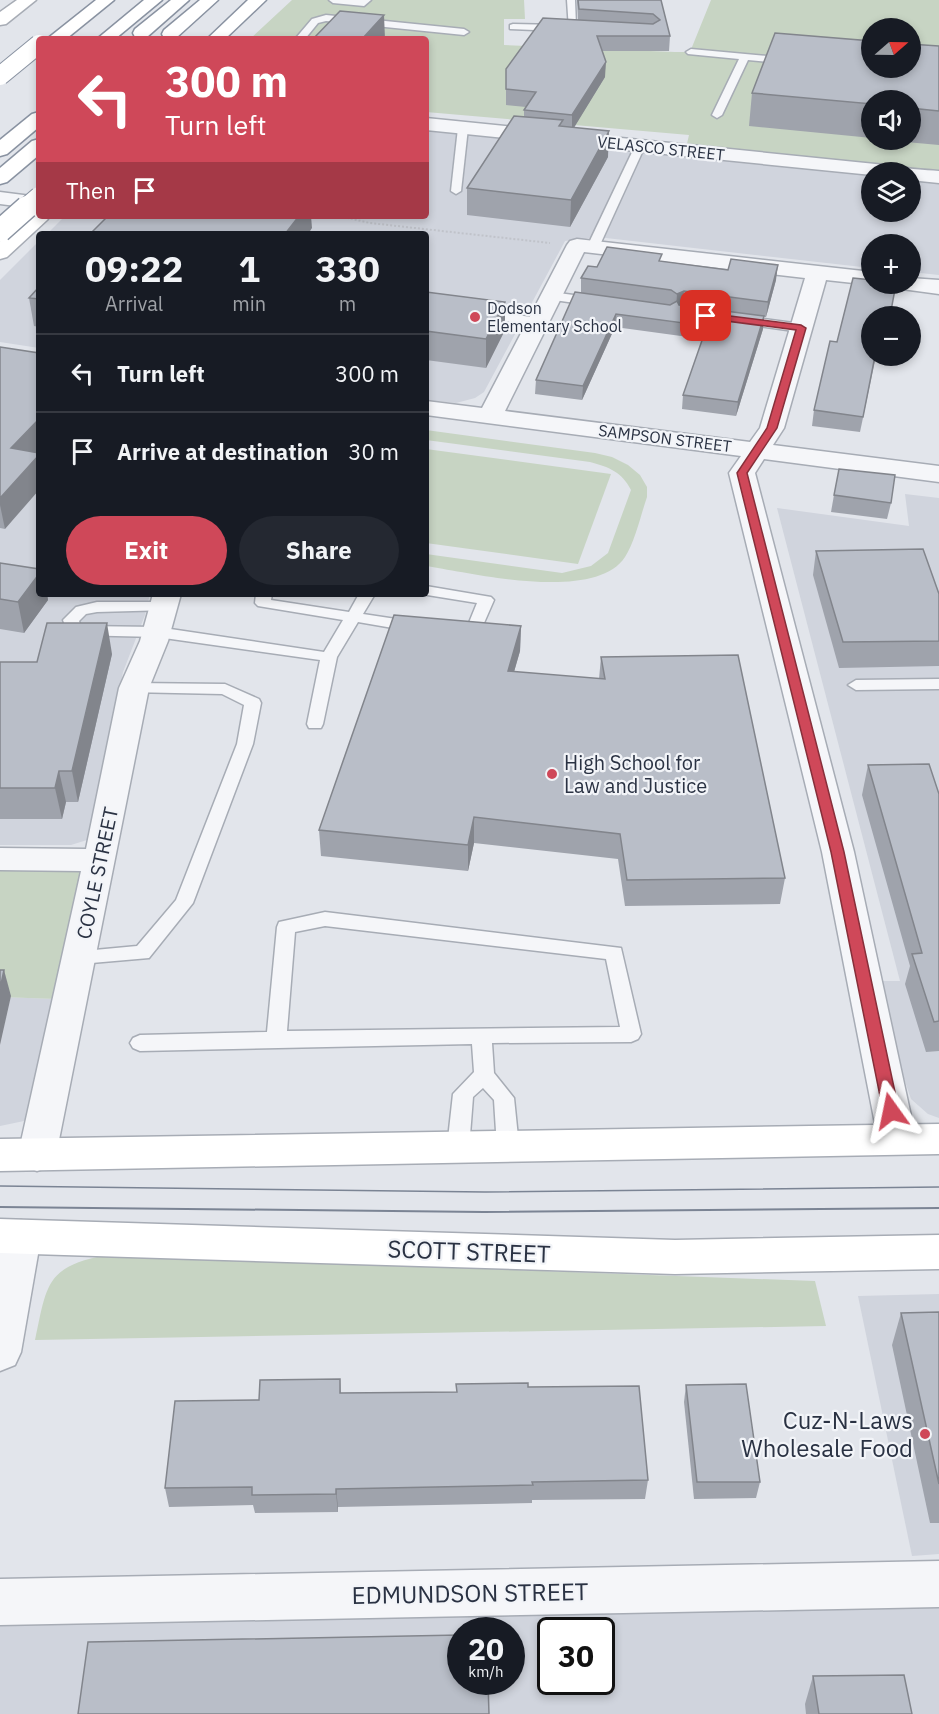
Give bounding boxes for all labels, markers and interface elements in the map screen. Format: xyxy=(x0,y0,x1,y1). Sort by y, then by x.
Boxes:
north arrow xyxy=(861,18,921,78)
map controls xyxy=(861,18,921,366)
text: 300 m xyxy=(165,54,288,109)
icon: left xyxy=(66,60,144,138)
button: sound xyxy=(861,90,921,150)
text: Turn left xyxy=(165,107,266,142)
street label: VELASCO STREET xyxy=(596,131,726,165)
button: layers xyxy=(861,162,921,222)
icon: arrive xyxy=(128,174,161,207)
text: Then xyxy=(66,176,116,205)
button: + xyxy=(861,234,921,294)
text: 09:22 xyxy=(85,245,183,292)
text: 1 xyxy=(238,245,260,292)
text: 330 xyxy=(315,245,380,292)
text: Arrival xyxy=(105,290,163,317)
text: min xyxy=(232,290,266,317)
text: m xyxy=(339,290,356,317)
pin xyxy=(680,290,731,341)
place label: Dodson Elementary School xyxy=(487,298,622,336)
icon: arrive xyxy=(689,299,722,332)
button: − xyxy=(861,306,921,366)
marker: Dodson Elementary School xyxy=(468,310,482,324)
icon: left xyxy=(66,357,99,390)
text: Turn left xyxy=(117,359,205,388)
text: 300 m xyxy=(335,359,399,388)
street label: SAMPSON STREET xyxy=(597,420,733,456)
icon: arrive xyxy=(66,435,99,468)
text: Arrive at destination xyxy=(117,437,328,466)
text: 30 m xyxy=(348,437,399,466)
button: Exit xyxy=(66,516,227,585)
button: Share xyxy=(239,516,399,585)
place label: High School for Law and Justice xyxy=(564,749,707,799)
marker: High School for Law and Justice xyxy=(545,767,559,781)
street label: COYLE STREET xyxy=(70,804,124,942)
position arrow xyxy=(859,1079,923,1143)
street label: SCOTT STREET xyxy=(387,1232,551,1270)
place label: Cuz-N-Laws Wholesale Food xyxy=(741,1404,913,1464)
marker: Cuz-N-Laws Wholesale Food xyxy=(918,1427,932,1441)
street label: EDMUNDSON STREET xyxy=(351,1575,589,1611)
speed limit sign: 30 xyxy=(537,1617,615,1695)
text: 20 xyxy=(468,1629,504,1668)
text: km/h xyxy=(468,1662,504,1681)

